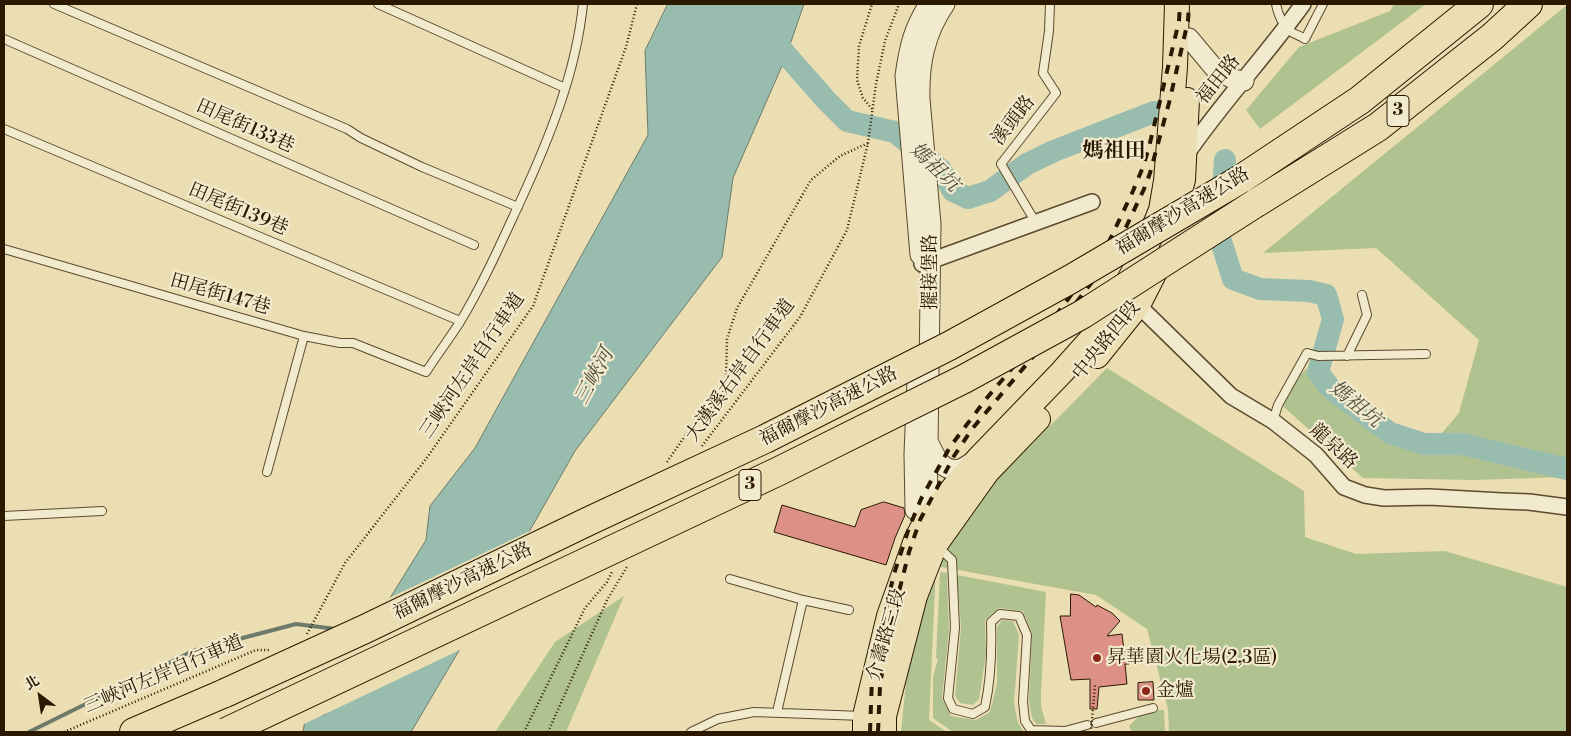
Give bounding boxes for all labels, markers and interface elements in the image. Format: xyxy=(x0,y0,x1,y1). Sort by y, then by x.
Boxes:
street label: 福田路 xyxy=(1192,51,1246,109)
street label: 溪頭路 xyxy=(987,92,1041,150)
street label: 田尾街133巷 xyxy=(192,95,298,159)
road number: 3 xyxy=(1387,95,1409,126)
water label: 媽祖坑 xyxy=(904,139,964,197)
district label: 媽祖田 xyxy=(1083,139,1145,165)
street label: 福爾摩沙高速公路 xyxy=(1112,163,1254,261)
street label: 田尾街139巷 xyxy=(185,179,291,241)
street label: 擺接堡路 xyxy=(920,234,942,310)
street label: 田尾街147巷 xyxy=(167,270,273,320)
street label: 三峽河左岸自行車道 xyxy=(416,289,530,443)
street label: 大漢溪右岸自行車道 xyxy=(682,295,800,447)
street label: 中央路四段 xyxy=(1068,297,1146,385)
water label: 三峽河 xyxy=(570,345,620,409)
street label: 福爾摩沙高速公路 xyxy=(756,362,902,452)
water label: 媽祖坑 xyxy=(1324,377,1386,433)
street label: 龍泉路 xyxy=(1304,419,1362,475)
road number: 3 xyxy=(739,470,761,500)
street label: 福爾摩沙高速公路 xyxy=(390,538,536,626)
street label: 介壽路三段 xyxy=(863,586,911,684)
street label: 三峽河左岸自行車道 xyxy=(81,631,247,719)
place label: 昇華園火化場(2,3區) xyxy=(1107,647,1277,669)
marker: 昇華園火化場(2,3區) xyxy=(1091,652,1103,664)
north arrow xyxy=(15,671,65,721)
text: 北 xyxy=(22,672,43,694)
place label: 金爐 xyxy=(1156,680,1194,702)
marker: 金爐 xyxy=(1140,685,1152,697)

